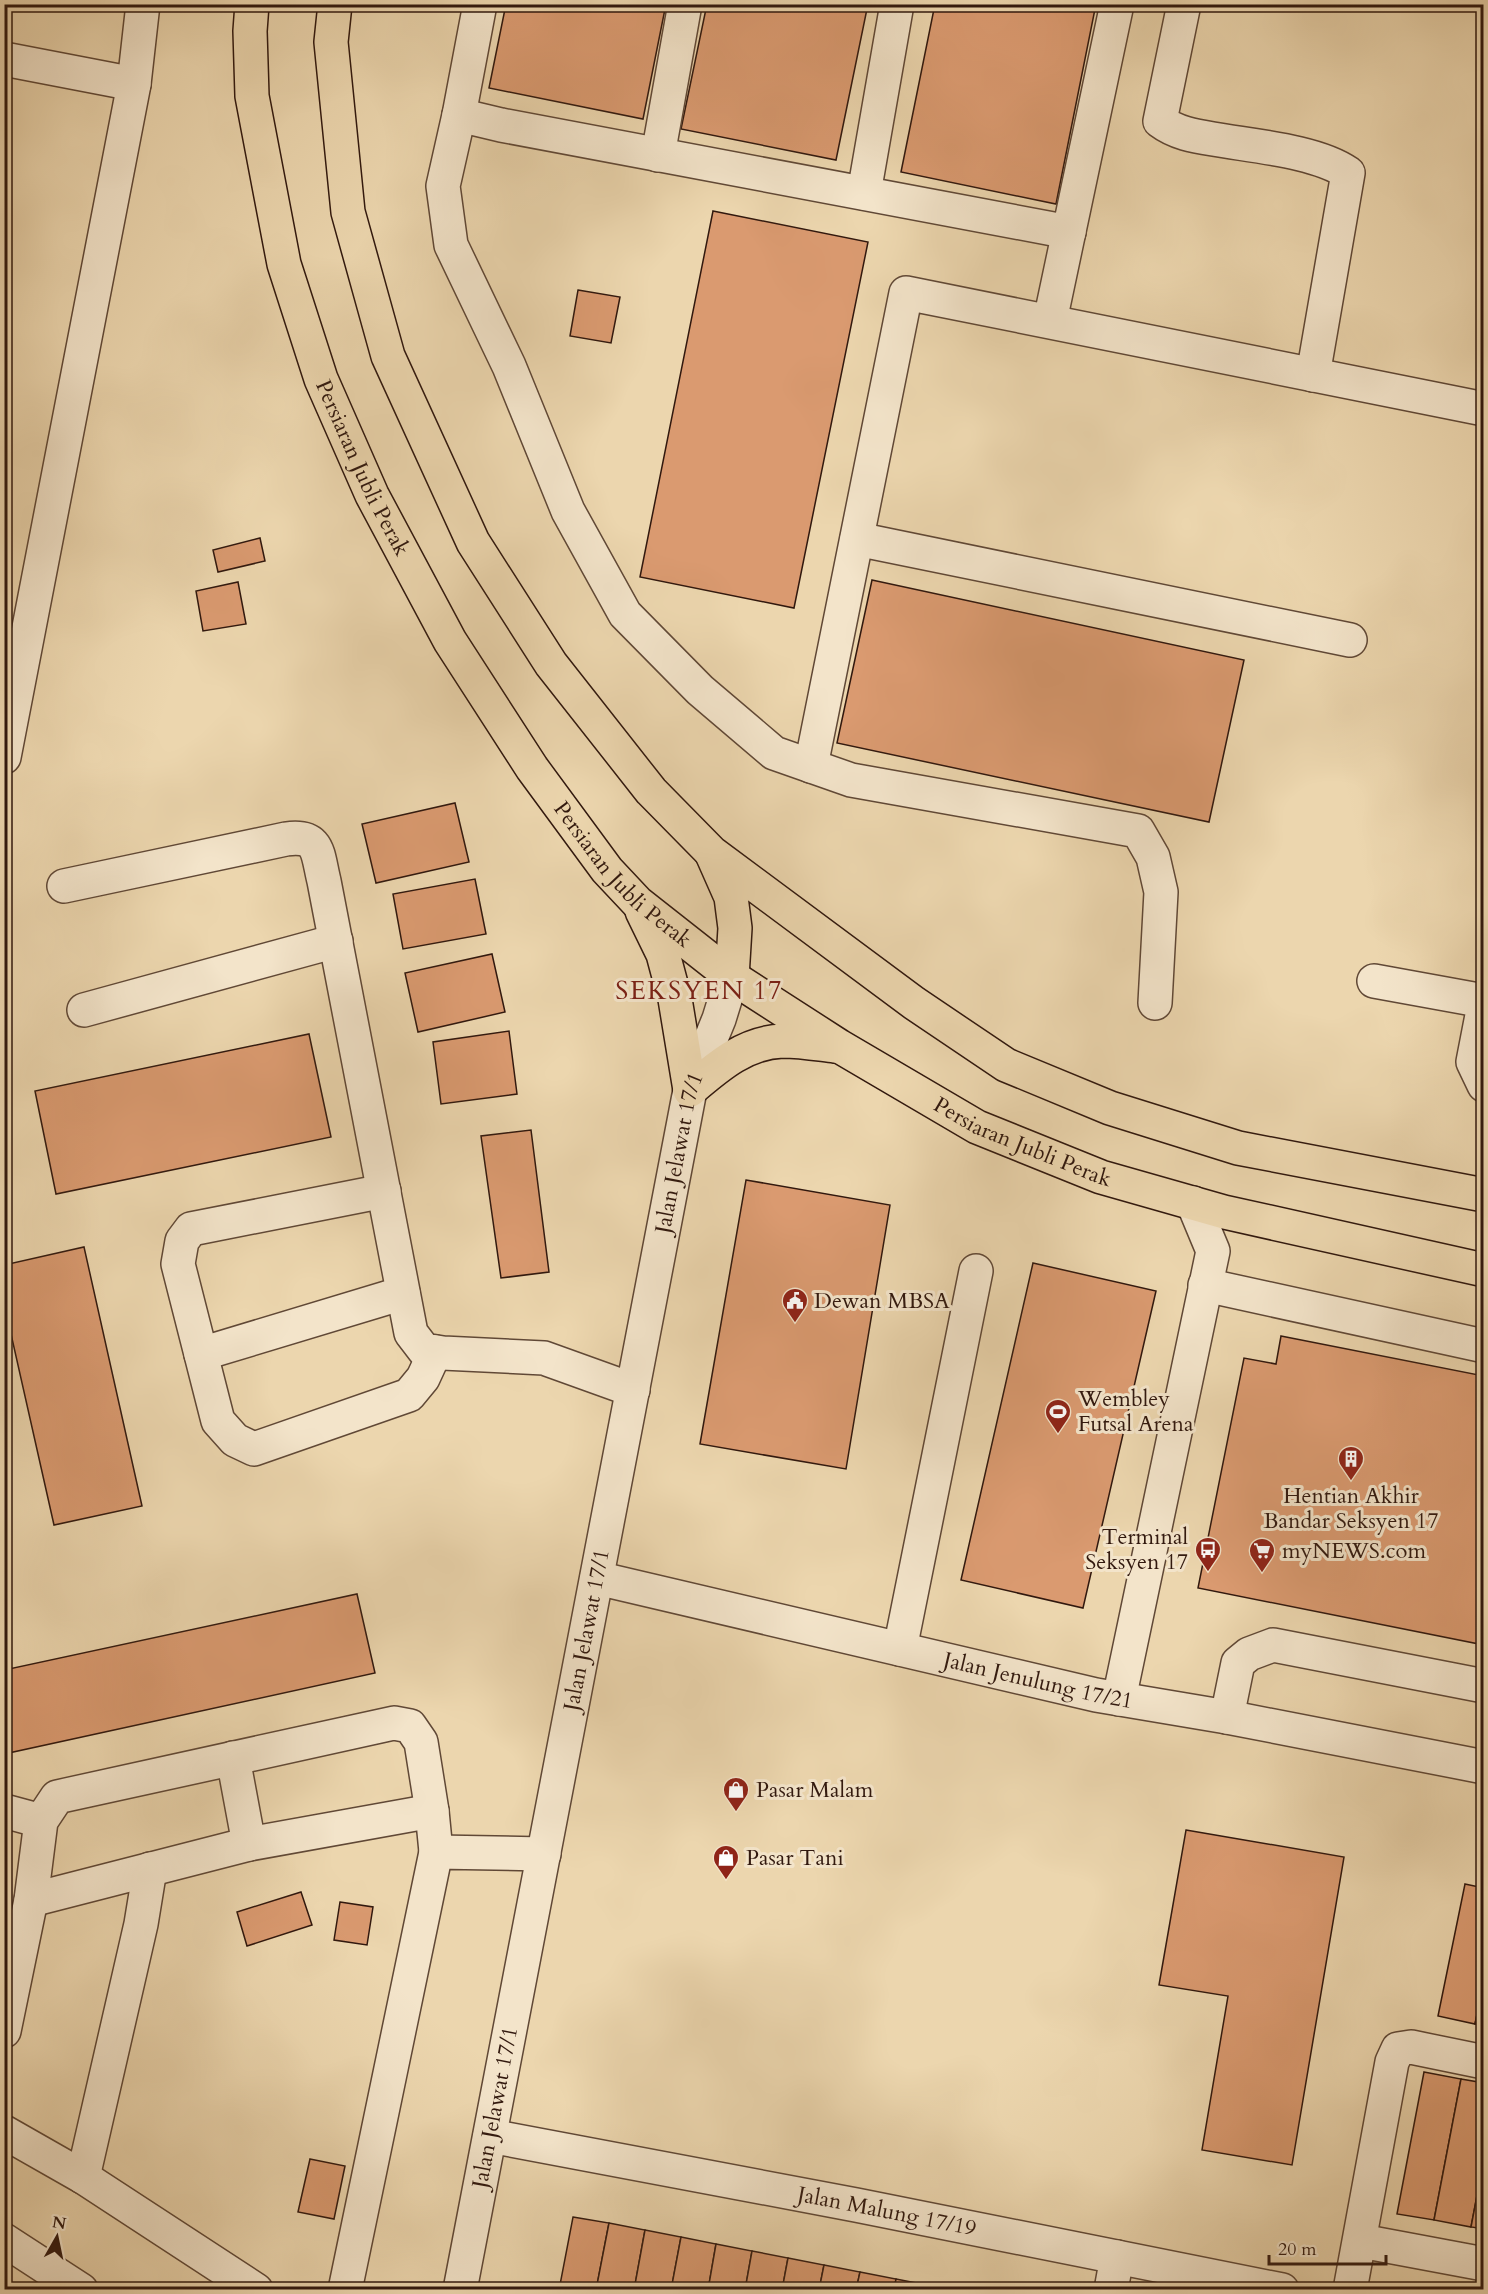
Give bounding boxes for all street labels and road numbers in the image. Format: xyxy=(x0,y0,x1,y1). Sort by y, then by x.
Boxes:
street label: Persiaran Jubli Perak xyxy=(308,375,417,561)
street label: Persiaran Jubli Perak xyxy=(547,795,698,955)
street label: Jalan Jelawat 17/1 xyxy=(647,1067,711,1239)
street label: Persiaran Jubli Perak xyxy=(928,1090,1115,1194)
street label: Jalan Jelawat 17/1 xyxy=(556,1547,617,1716)
street label: Jalan Jenulung 17/21 xyxy=(938,1644,1135,1716)
street label: Jalan Jelawat 17/1 xyxy=(464,2024,525,2194)
street label: Jalan Malung 17/19 xyxy=(792,2179,979,2244)

